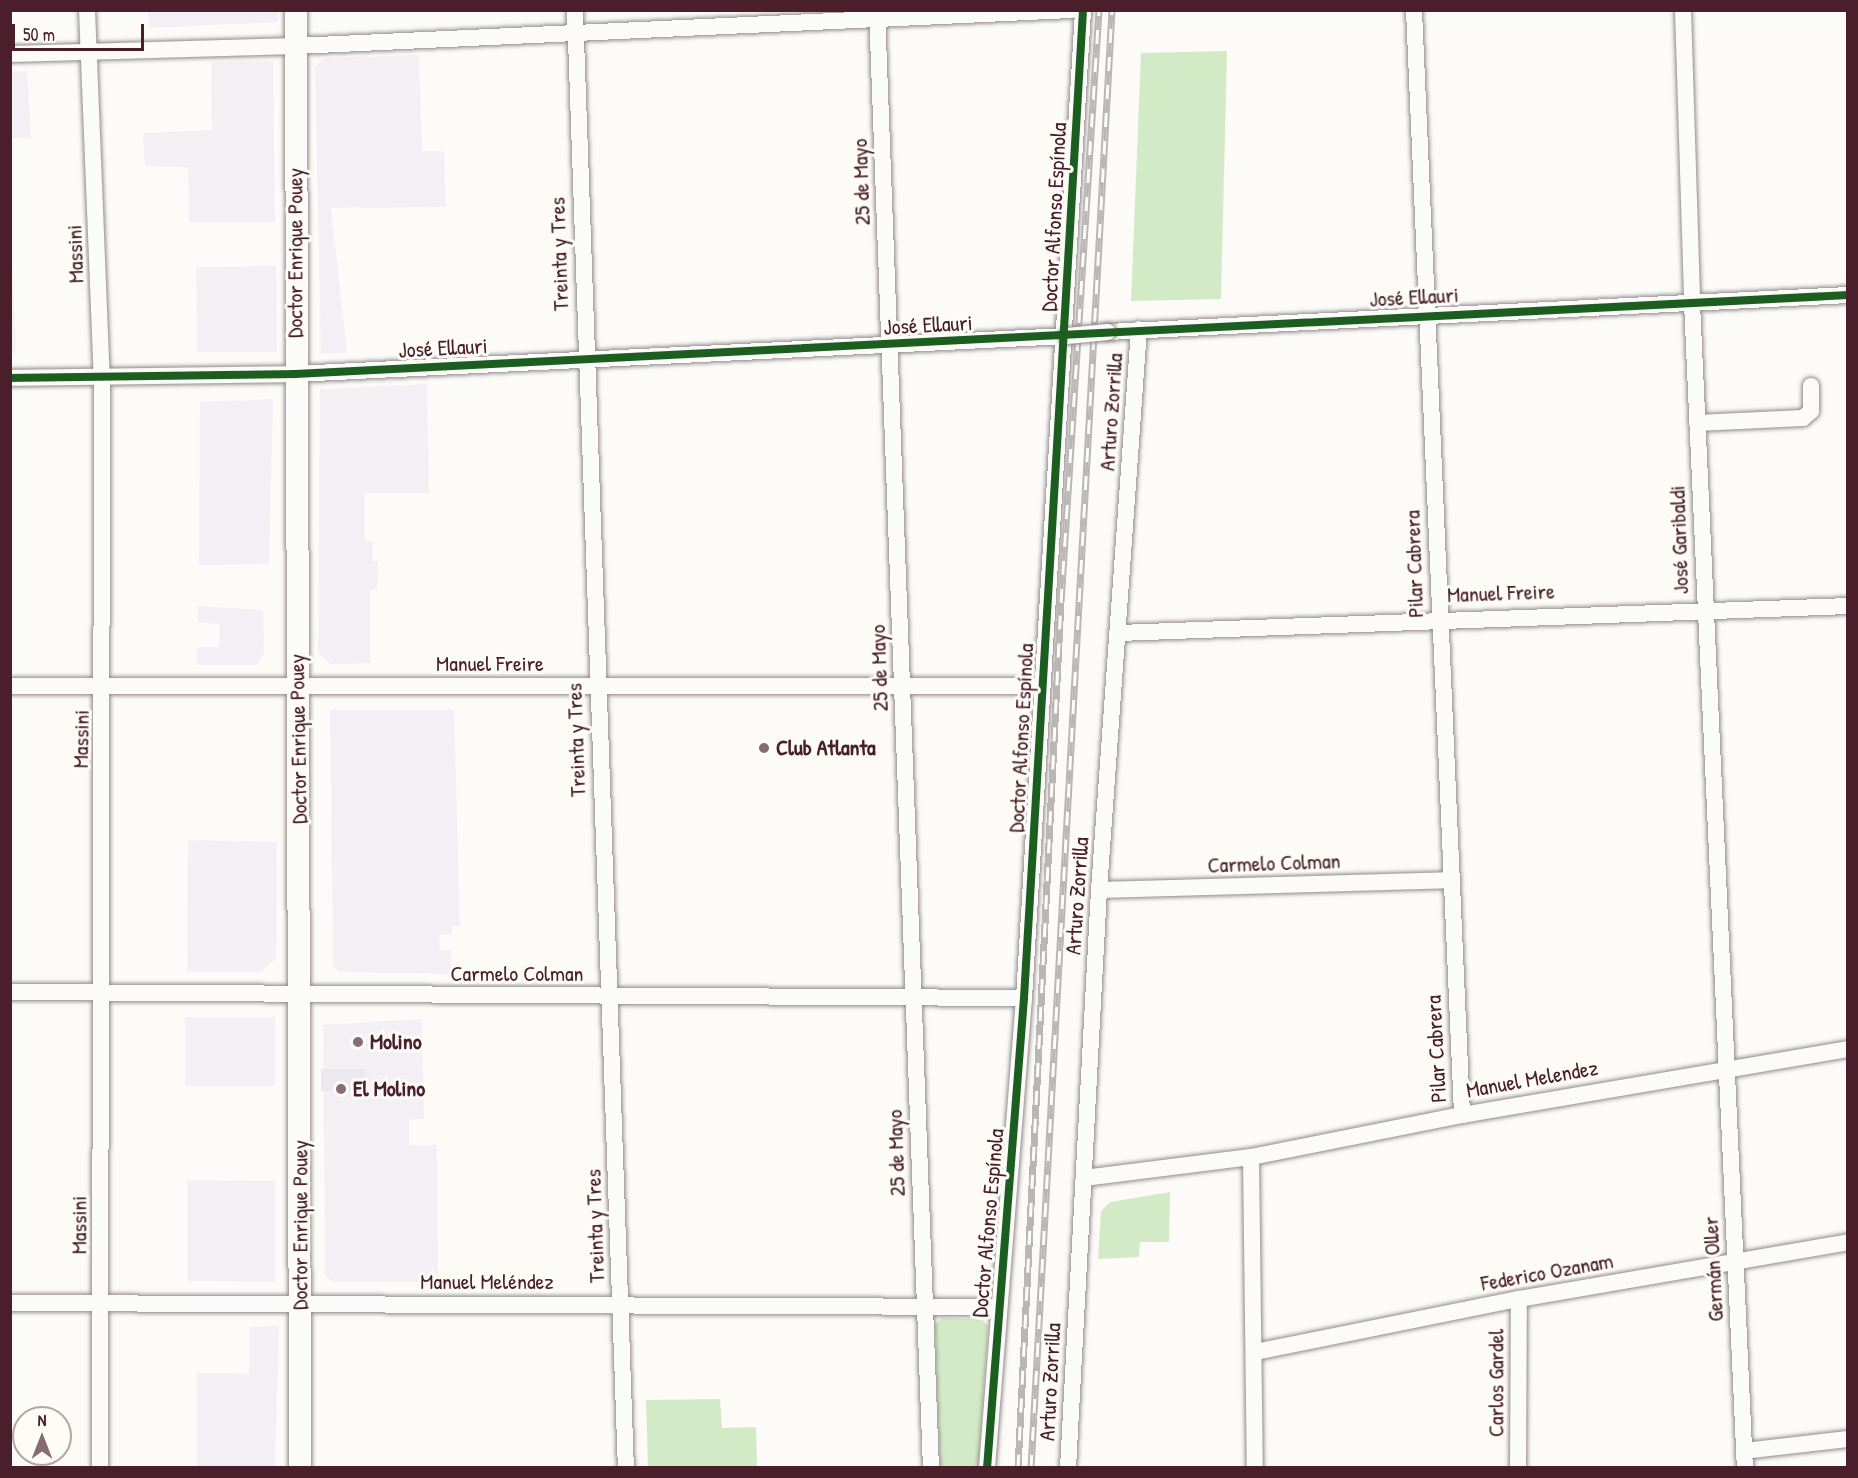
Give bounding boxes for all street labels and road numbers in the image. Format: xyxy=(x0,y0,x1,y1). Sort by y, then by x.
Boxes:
street label: Doctor Alfonso Espínola xyxy=(1036,122,1072,312)
street label: 25 de Mayo xyxy=(846,138,876,226)
street label: Doctor Enrique Pouey xyxy=(282,168,308,338)
street label: Treinta y Tres xyxy=(544,197,574,311)
street label: Massini xyxy=(61,224,89,284)
street label: José Ellauri xyxy=(1369,281,1459,313)
street label: José Ellauri xyxy=(883,309,973,341)
street label: José Ellauri xyxy=(398,332,488,364)
street label: Arturo Zorrilla xyxy=(1094,352,1128,472)
street label: José Garibaldi xyxy=(1664,485,1694,595)
street label: Pilar Cabrera xyxy=(1399,510,1429,618)
street label: Manuel Freire xyxy=(1447,578,1555,608)
street label: 25 de Mayo xyxy=(864,624,894,712)
street label: Doctor Alfonso Espínola xyxy=(1003,643,1039,833)
street label: Manuel Freire xyxy=(436,651,544,677)
street label: Doctor Enrique Pouey xyxy=(283,654,313,824)
street label: Treinta y Tres xyxy=(561,683,591,797)
street label: Massini xyxy=(67,710,95,768)
street label: Arturo Zorrilla xyxy=(1060,836,1094,956)
street label: Carmelo Colman xyxy=(1207,847,1341,879)
street label: Carmelo Colman xyxy=(451,961,583,987)
street label: Pilar Cabrera xyxy=(1420,995,1452,1103)
street label: Manuel Melendez xyxy=(1464,1054,1600,1104)
street label: 25 de Mayo xyxy=(881,1109,911,1197)
street label: Doctor Alfonso Espínola xyxy=(967,1128,1009,1318)
street label: Doctor Enrique Pouey xyxy=(287,1140,313,1310)
street label: Treinta y Tres xyxy=(580,1169,610,1283)
street label: Massini xyxy=(66,1196,92,1254)
street label: Germán Oller xyxy=(1697,1216,1729,1322)
street label: Federico Ozanam xyxy=(1479,1247,1615,1297)
street label: Manuel Meléndez xyxy=(420,1269,554,1295)
street label: Arturo Zorrilla xyxy=(1034,1322,1066,1442)
street label: Carlos Gardel xyxy=(1483,1329,1509,1437)

